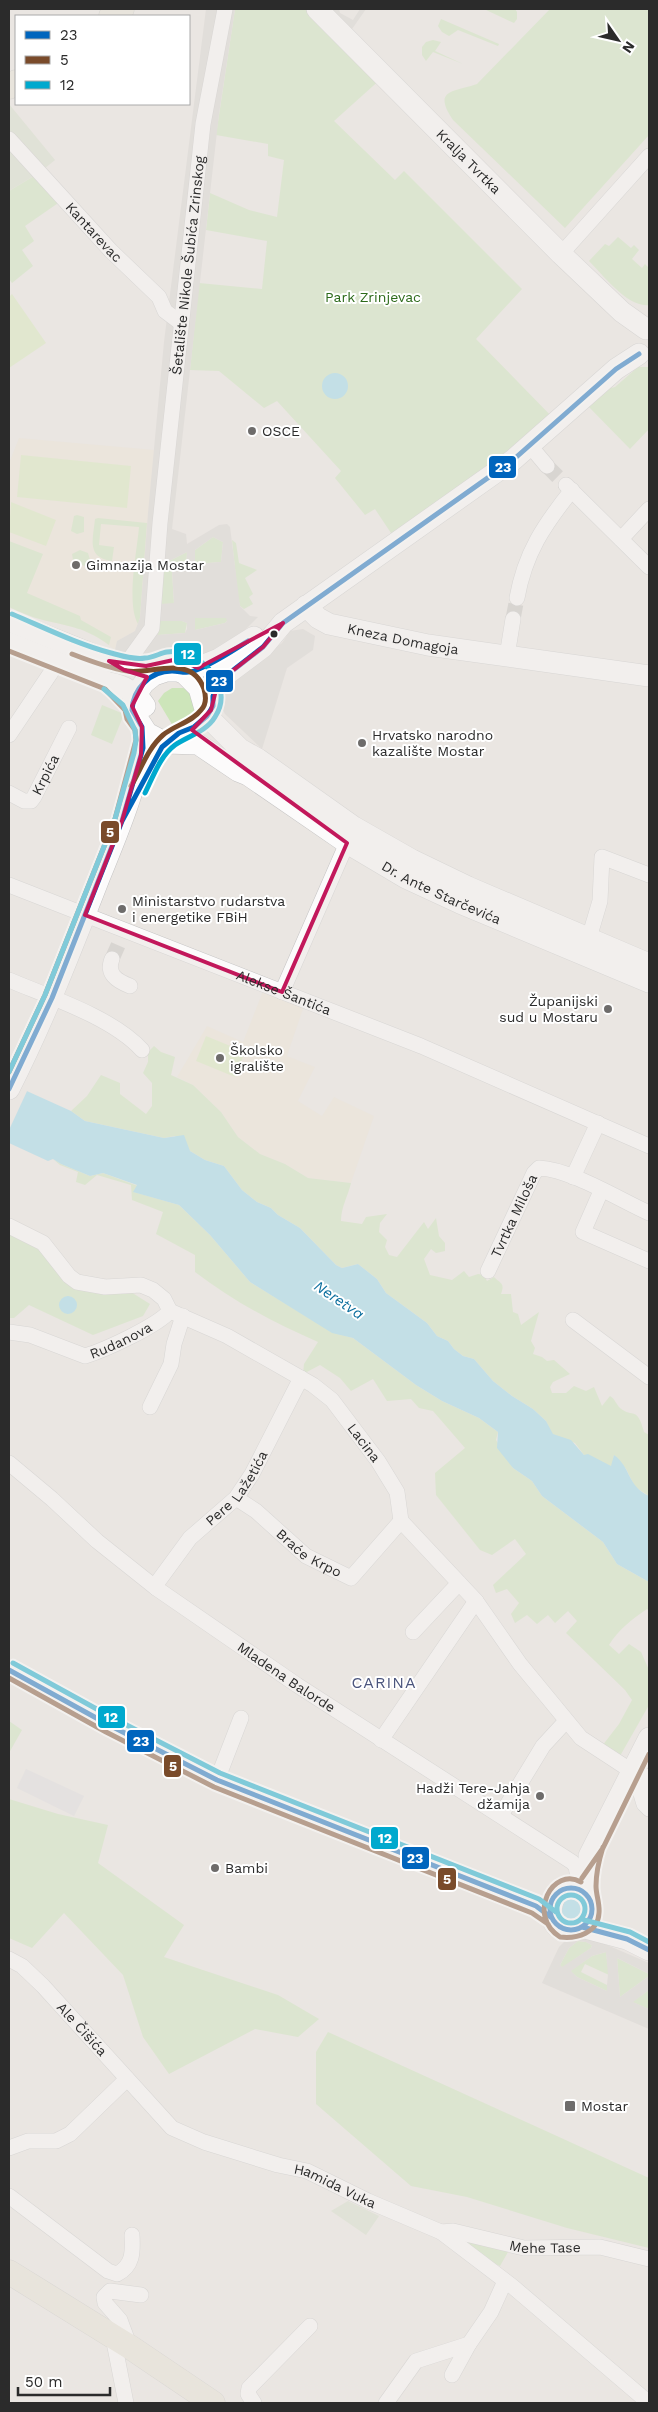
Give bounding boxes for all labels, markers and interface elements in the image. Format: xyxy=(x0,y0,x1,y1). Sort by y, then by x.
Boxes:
legend xyxy=(15,15,190,105)
north arrow xyxy=(593,15,643,65)
text: 23 xyxy=(60,26,78,44)
text: N xyxy=(619,38,638,56)
text: 5 xyxy=(60,51,69,69)
text: 12 xyxy=(60,76,75,94)
street label: Kralja Tvrtka xyxy=(433,126,504,197)
street label: Šetalište Nikole Šubića Zrinskog xyxy=(168,154,208,376)
street label: Kantarevac xyxy=(62,199,126,265)
park label: Park Zrinjevac xyxy=(325,289,421,305)
place label: OSCE xyxy=(262,423,300,439)
marker: OSCE xyxy=(246,425,258,437)
line badge: 23 xyxy=(488,455,517,479)
text: 23 xyxy=(495,459,511,475)
place label: Gimnazija Mostar xyxy=(86,557,205,573)
marker: Gimnazija Mostar xyxy=(70,559,82,571)
street label: Kneza Domagoja xyxy=(346,620,460,657)
unlabelled marker xyxy=(269,629,279,639)
line badge: 12 xyxy=(173,642,202,666)
text: 12 xyxy=(181,646,195,662)
line badge: 23 xyxy=(205,669,234,693)
text: 23 xyxy=(211,673,227,689)
place label: Hrvatsko narodno kazalište Mostar xyxy=(372,727,493,759)
marker: Hrvatsko narodno kazalište Mostar xyxy=(356,737,368,749)
street label: Krpića xyxy=(28,752,62,798)
line badge: 5 xyxy=(100,820,120,844)
text: 5 xyxy=(106,824,114,840)
street label: Dr. Ante Starčevića xyxy=(379,857,503,927)
place label: Ministarstvo rudarstva i energetike FBiH xyxy=(132,893,285,925)
marker: Ministarstvo rudarstva i energetike FBiH xyxy=(116,903,128,915)
street label: Alekse Šantića xyxy=(234,967,334,1018)
place label: Županijski sud u Mostaru xyxy=(499,993,598,1025)
marker: Županijski sud u Mostaru xyxy=(602,1003,614,1015)
place label: Školsko igralište xyxy=(230,1042,284,1074)
marker: Školsko igralište xyxy=(214,1052,226,1064)
street label: Tvrtka Miloša xyxy=(488,1172,540,1260)
water label: Neretva xyxy=(311,1277,367,1323)
street label: Rudanova xyxy=(87,1319,155,1362)
street label: Lacina xyxy=(344,1420,384,1465)
street label: Pere Lažetića xyxy=(202,1448,271,1529)
street label: Braće Krpo xyxy=(273,1525,344,1580)
street label: Mladena Balorde xyxy=(235,1639,338,1715)
district label: CARINA xyxy=(351,1673,417,1692)
line badge: 12 xyxy=(97,1705,126,1729)
text: 12 xyxy=(104,1709,118,1725)
line badge: 23 xyxy=(126,1729,155,1753)
text: 23 xyxy=(133,1733,149,1749)
line badge: 5 xyxy=(163,1754,182,1778)
text: 5 xyxy=(169,1758,177,1774)
place label: Hadži Tere-Jahja džamija xyxy=(416,1780,530,1812)
marker: Hadži Tere-Jahja džamija xyxy=(534,1790,546,1802)
line badge: 12 xyxy=(370,1826,399,1850)
text: 12 xyxy=(378,1830,392,1846)
line badge: 23 xyxy=(401,1846,430,1870)
text: 23 xyxy=(407,1850,423,1866)
place label: Bambi xyxy=(225,1860,268,1876)
marker: Bambi xyxy=(209,1862,221,1874)
line badge: 5 xyxy=(437,1867,457,1891)
text: 5 xyxy=(443,1871,451,1887)
street label: Ale Čišića xyxy=(54,1999,111,2059)
place label: Mostar xyxy=(581,2098,628,2114)
marker: Mostar xyxy=(563,2099,577,2113)
street label: Hamida Vuka xyxy=(293,2161,378,2211)
street label: Mehe Tase xyxy=(508,2237,581,2256)
scale bar xyxy=(18,2364,110,2396)
text: 50 m xyxy=(25,2373,62,2391)

